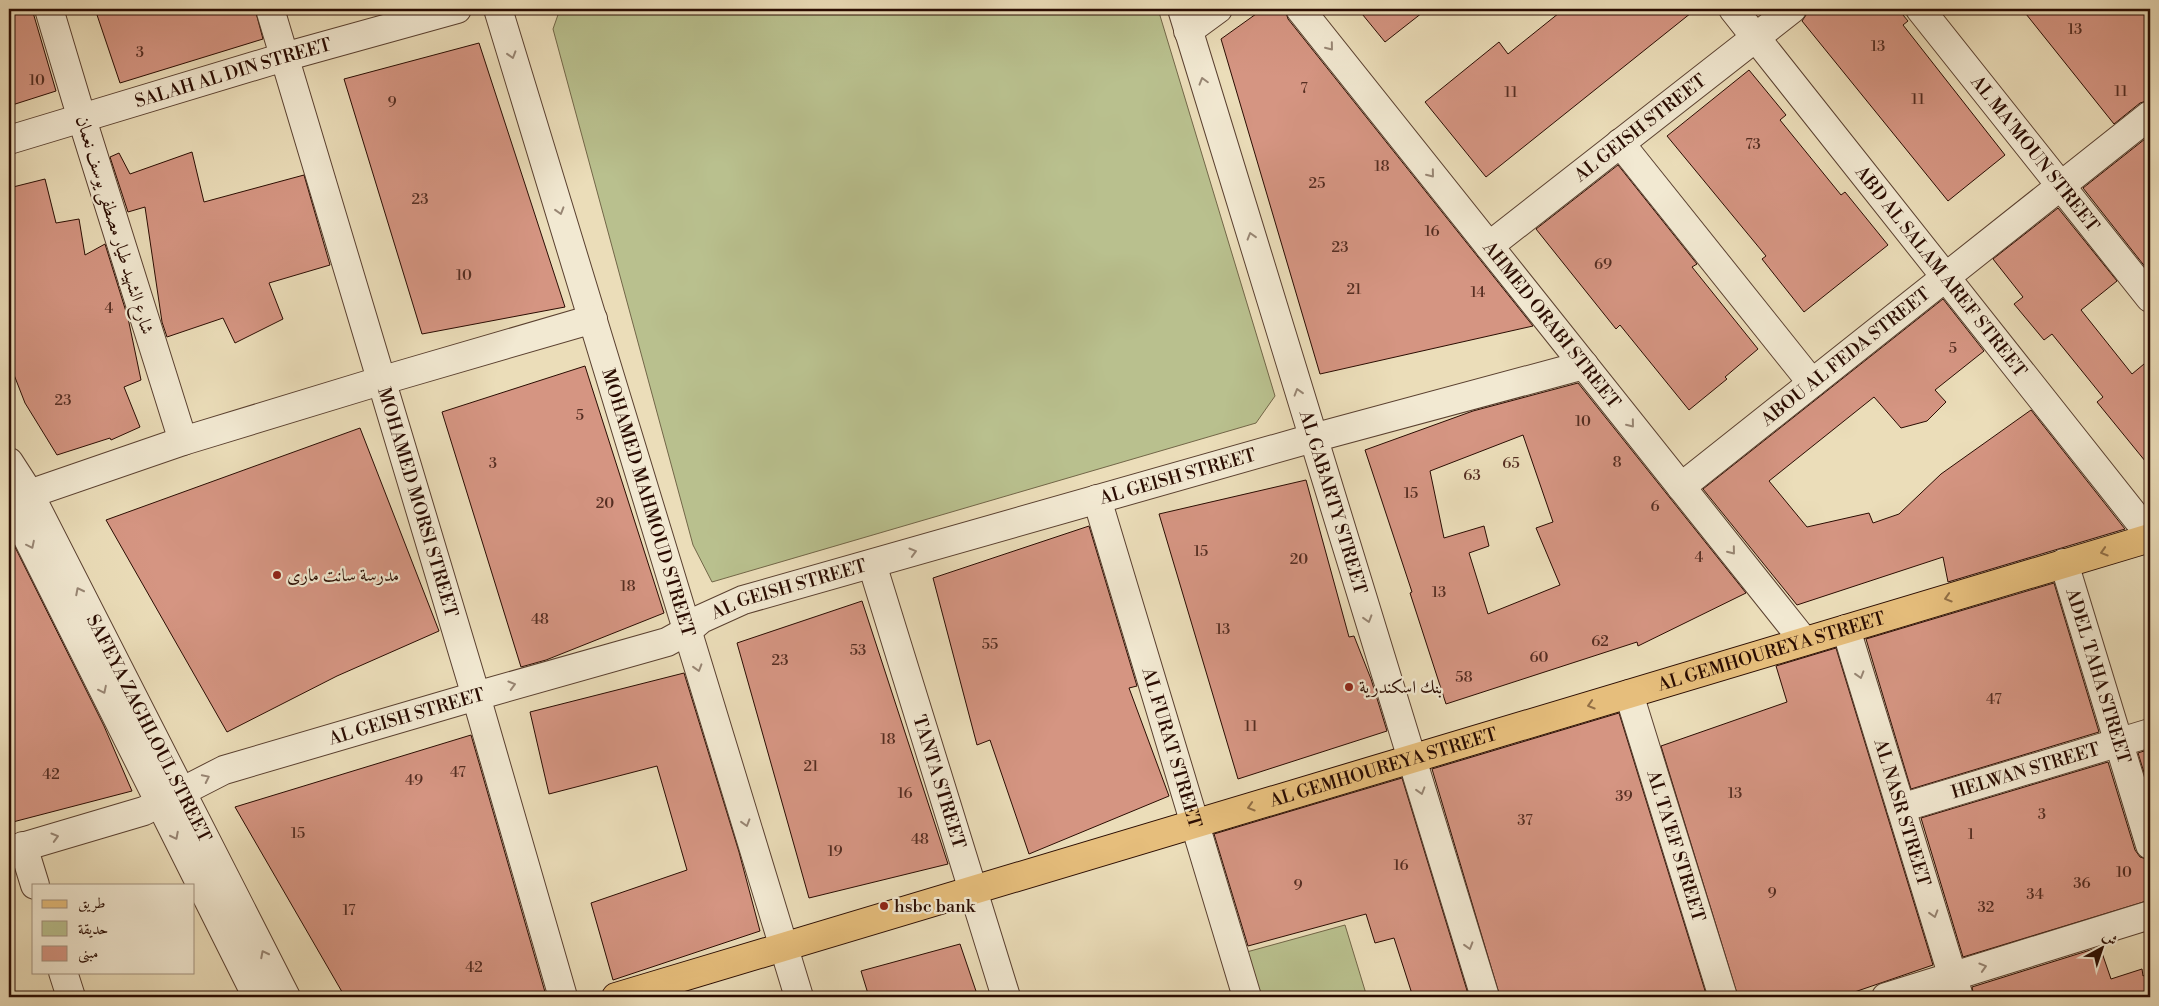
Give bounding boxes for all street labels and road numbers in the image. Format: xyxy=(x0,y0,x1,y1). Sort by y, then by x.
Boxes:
street label: SALAH AL DIN STREET xyxy=(132,33,335,113)
street label: AL GEISH STREET xyxy=(1569,69,1712,188)
street label: AL MA'MOUN STREET xyxy=(1965,70,2104,237)
street label: شارع الشهيد طيار مصطفى يوسف نعمان xyxy=(67,113,159,338)
street label: ABD AL SALAM AREF STREET xyxy=(1849,161,2032,382)
street label: AHMED ORABI STREET xyxy=(1477,236,1625,414)
street label: ABOU AL FEDA STREET xyxy=(1756,282,1935,432)
street label: MOHAMED MAHMOUD STREET xyxy=(596,366,700,640)
street label: MOHAMED MORSI STREET xyxy=(372,385,463,620)
street label: AL GABARTY STREET xyxy=(1294,407,1372,597)
street label: AL GEISH STREET xyxy=(1096,444,1259,510)
street label: AL GEISH STREET xyxy=(707,554,869,625)
street label: ADEL TAHA STREET xyxy=(2060,585,2136,767)
street label: AL GEMHOUREYA STREET xyxy=(1654,607,1889,697)
street label: SAFEYA ZAGHLOUL STREET xyxy=(81,611,216,847)
street label: AL FURAT STREET xyxy=(1136,664,1207,831)
street label: AL GEISH STREET xyxy=(325,683,488,751)
street label: TANTA STREET xyxy=(907,712,971,852)
street label: AL GEMHOUREYA STREET xyxy=(1266,723,1501,813)
street label: AL NASR STREET xyxy=(1868,735,1935,889)
street label: HELWAN STREET xyxy=(1948,738,2103,804)
street label: AL TA'EF STREET xyxy=(1641,766,1710,925)

